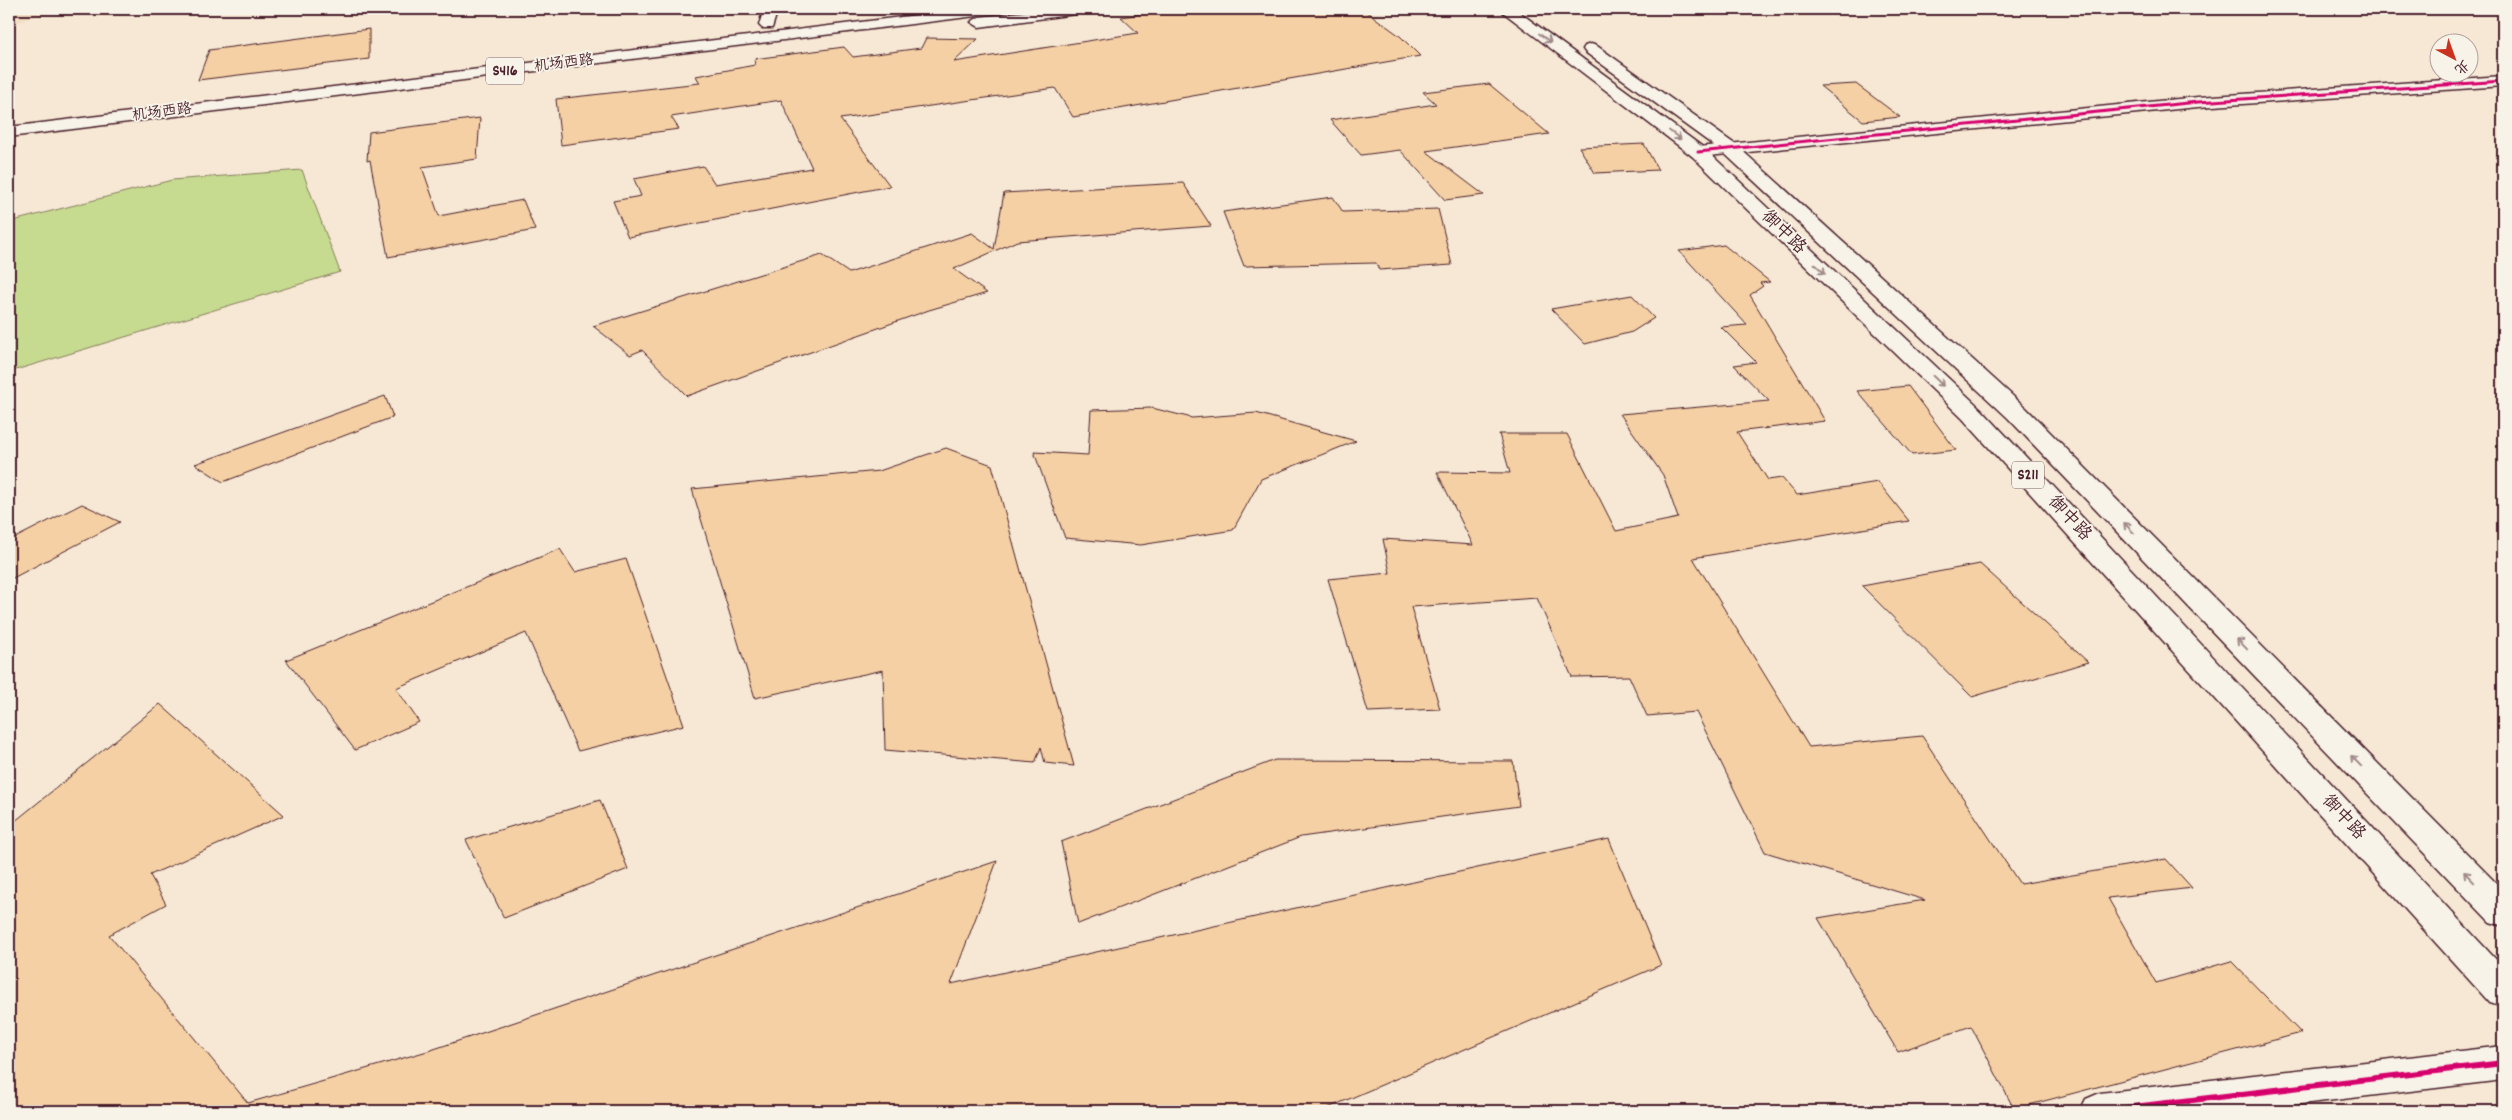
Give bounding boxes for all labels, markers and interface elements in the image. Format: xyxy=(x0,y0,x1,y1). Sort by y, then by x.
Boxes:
north arrow xyxy=(2430,32,2480,82)
one-way arrow xyxy=(1538,33,1552,43)
street label: 机场西路 xyxy=(533,49,595,79)
text: 北 xyxy=(2449,54,2473,78)
road number: S416 xyxy=(486,58,524,84)
street label: 机场西路 xyxy=(131,98,193,128)
one-way arrow xyxy=(1668,130,1682,140)
street label: 御中路 xyxy=(1755,205,1811,261)
one-way arrow xyxy=(1814,263,1827,275)
one-way arrow xyxy=(1932,375,1944,387)
road number: S211 xyxy=(2012,462,2044,488)
street label: 御中路 xyxy=(2041,491,2097,547)
one-way arrow xyxy=(2123,522,2135,534)
one-way arrow xyxy=(2237,639,2249,651)
one-way arrow xyxy=(2350,755,2362,767)
street label: 御中路 xyxy=(2315,790,2371,846)
one-way arrow xyxy=(2463,871,2475,883)

